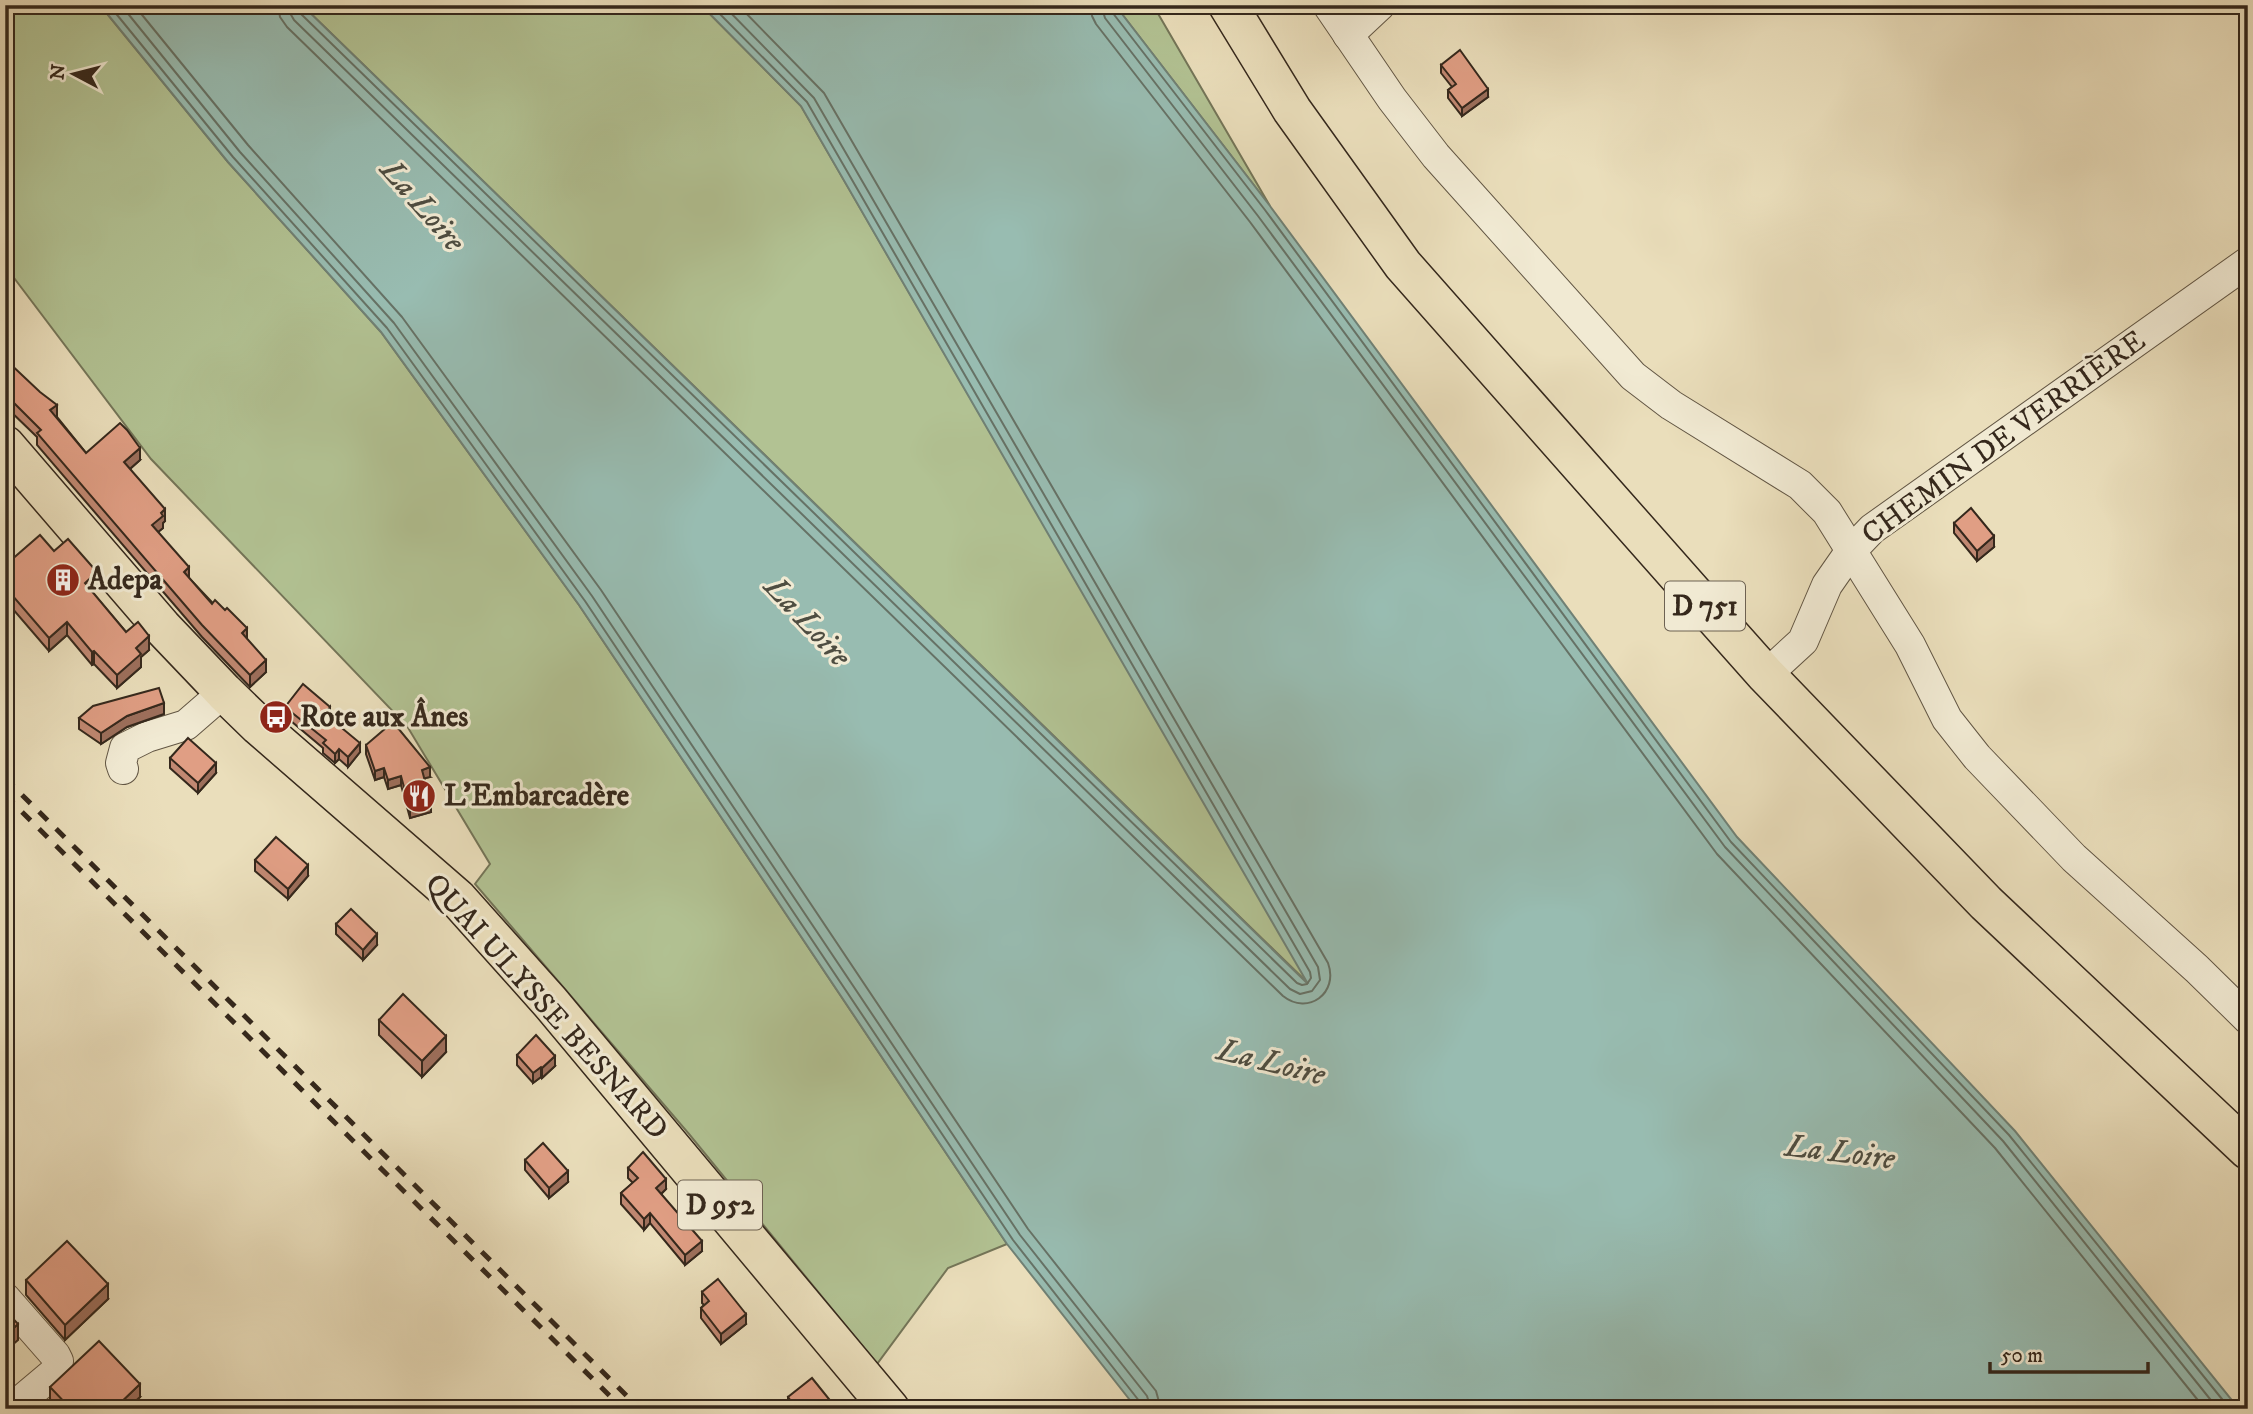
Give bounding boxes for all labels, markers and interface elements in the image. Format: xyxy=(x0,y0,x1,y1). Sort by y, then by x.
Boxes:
north arrow xyxy=(38,38,108,108)
text: N xyxy=(46,63,71,81)
water label: La Loire xyxy=(370,150,474,261)
street label: CHEMIN DE VERRIÈRE xyxy=(1854,322,2153,553)
building icon: Adepa xyxy=(44,561,82,599)
place label: Adepa xyxy=(87,562,164,599)
water label: La Loire xyxy=(754,567,860,677)
road number: D 751 xyxy=(1665,582,1745,630)
place label: Rote aux Ânes xyxy=(300,696,468,736)
bus stop icon: Rote aux Ânes xyxy=(257,698,295,736)
restaurant icon: L'Embarcadère xyxy=(400,777,438,815)
place label: L'Embarcadère xyxy=(444,778,630,815)
street label: QUAI ULYSSE BESNARD xyxy=(417,866,675,1148)
water label: La Loire xyxy=(1211,1030,1330,1096)
water label: La Loire xyxy=(1781,1126,1898,1180)
road number: D 952 xyxy=(678,1180,762,1230)
scale bar xyxy=(1990,1330,2148,1374)
text: 50 m xyxy=(2001,1343,2043,1369)

